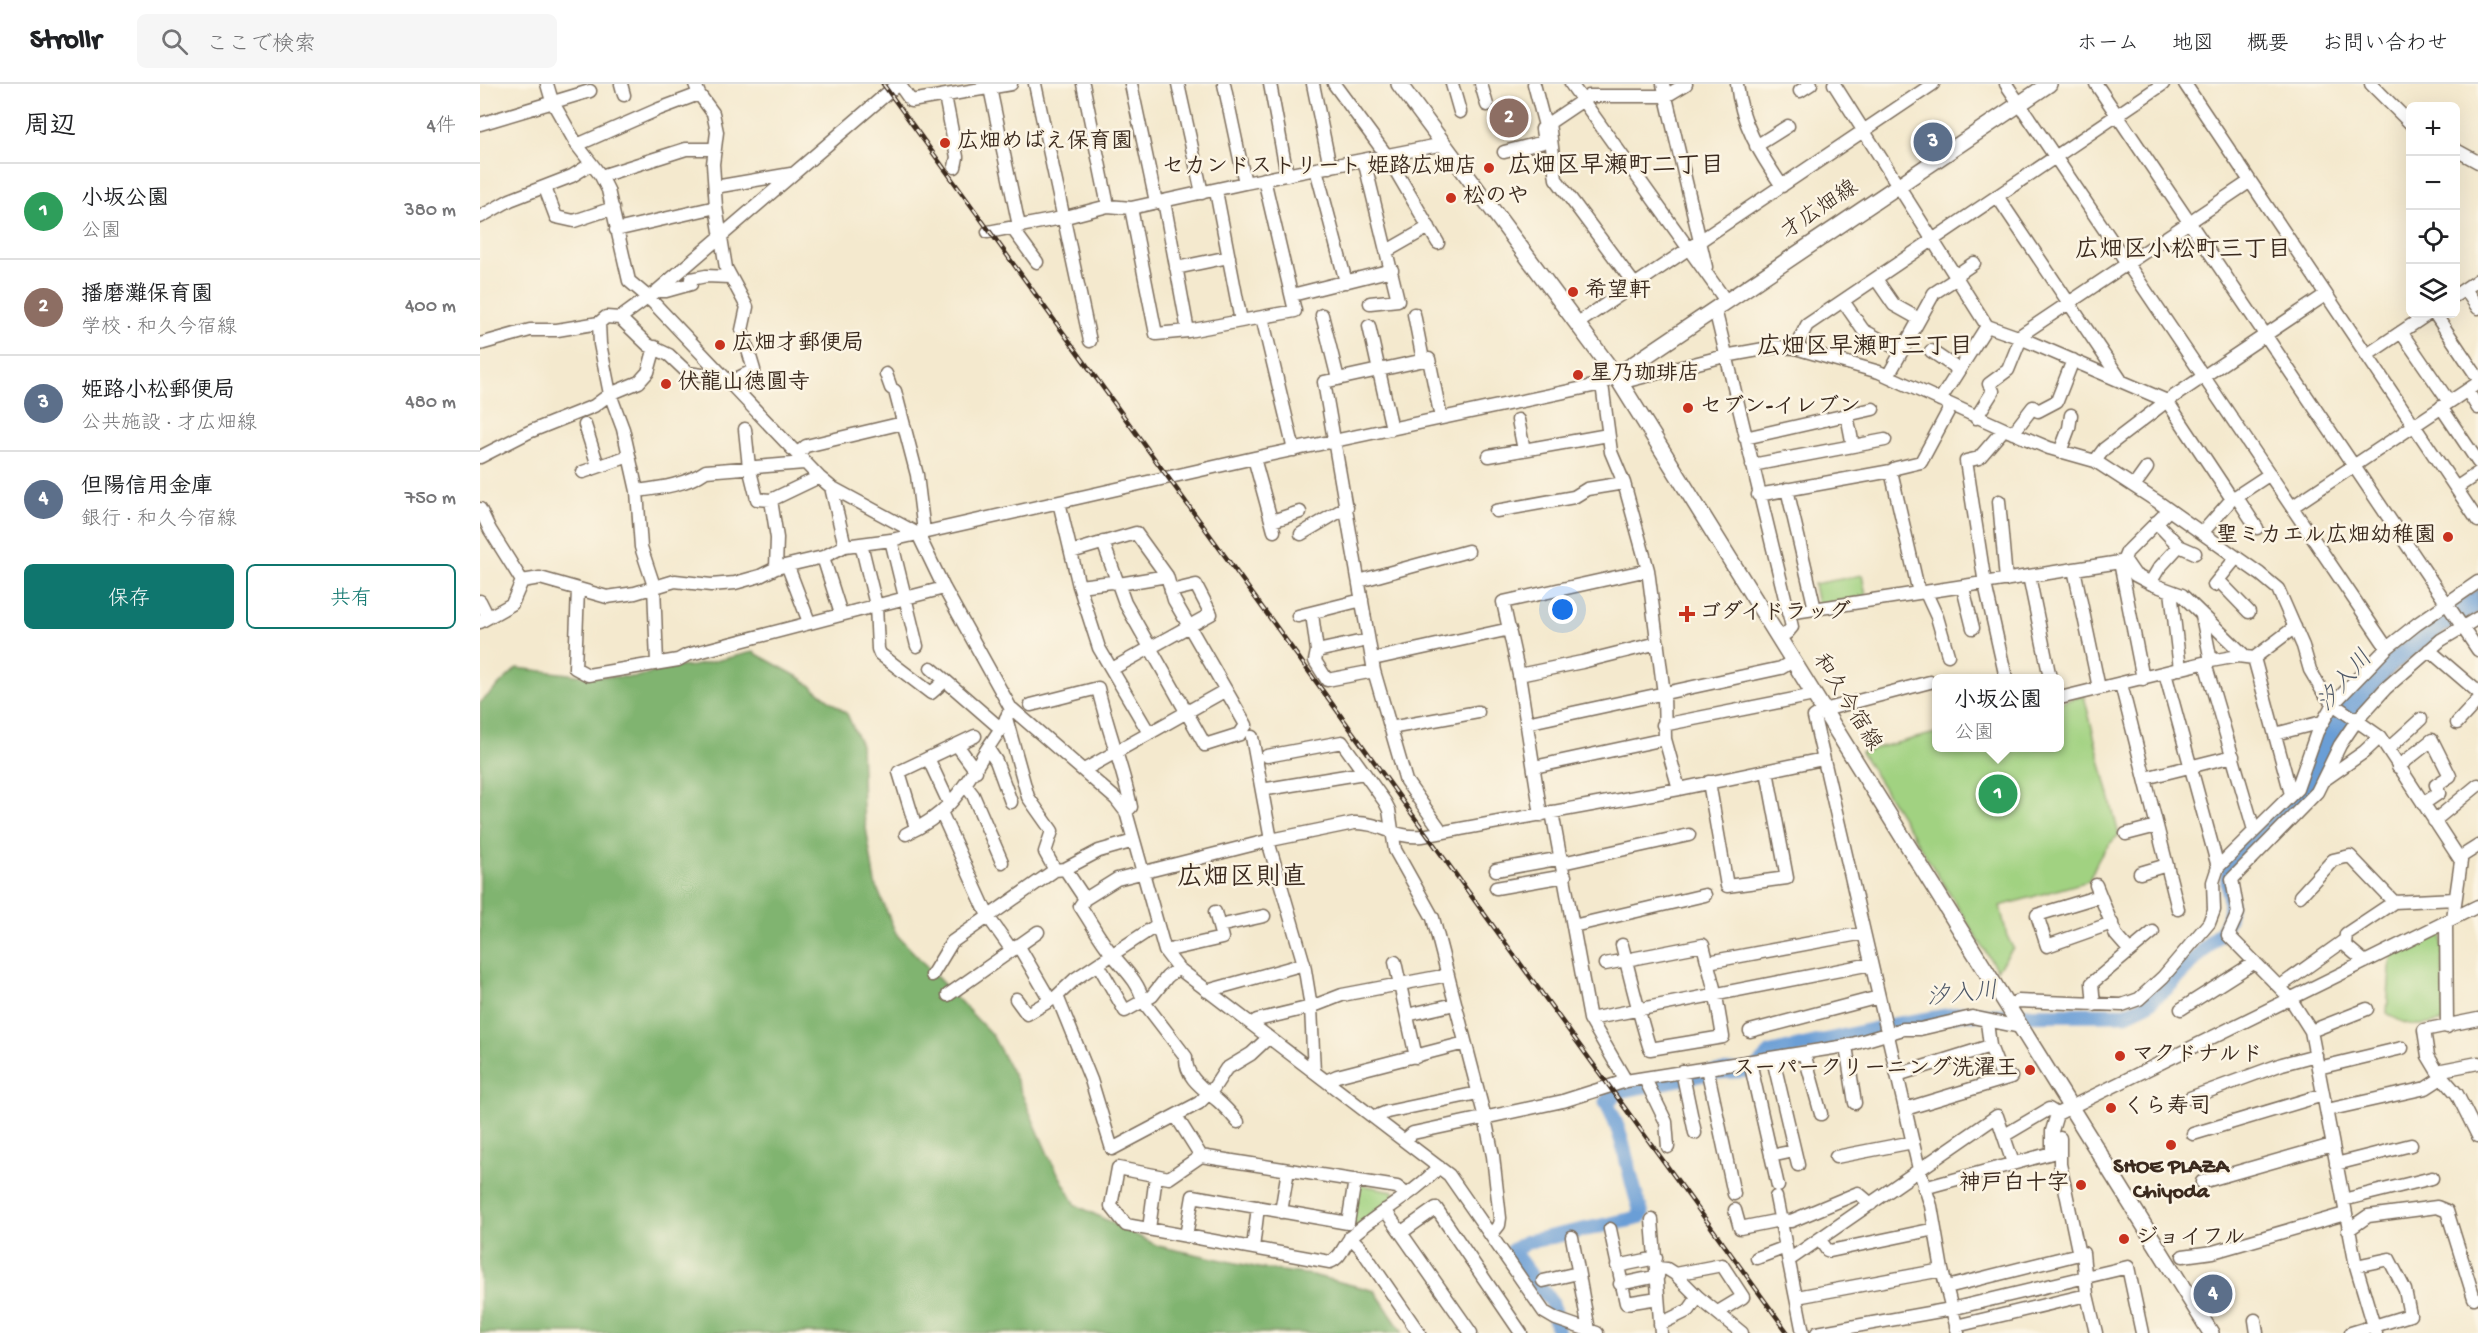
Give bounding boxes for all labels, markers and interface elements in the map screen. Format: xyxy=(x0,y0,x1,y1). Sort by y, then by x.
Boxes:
search box xyxy=(137,14,557,68)
text: Strollr xyxy=(30,25,101,58)
icon: search xyxy=(158,25,191,58)
text: ここで検索 xyxy=(206,33,316,59)
text: ホーム xyxy=(2077,33,2139,58)
text: 地図 xyxy=(2172,33,2214,58)
text: 概要 xyxy=(2247,33,2289,58)
text: お問い合わせ xyxy=(2322,33,2448,58)
pin: 2 xyxy=(1490,96,1528,141)
map controls xyxy=(2406,102,2460,318)
button: + xyxy=(2406,102,2460,156)
text: 周辺 xyxy=(24,113,76,144)
text: 4件 xyxy=(427,116,456,139)
pin: 3 xyxy=(1914,120,1952,164)
place label: 広畑めばえ保育園 xyxy=(957,128,1133,156)
marker: 広畑めばえ保育園 xyxy=(938,136,952,150)
district label: 広畑区早瀬町二丁目 xyxy=(1508,152,1724,182)
place label: セカンドストリート 姫路広畑店 xyxy=(1162,153,1477,181)
button: − xyxy=(2406,156,2460,210)
marker: セカンドストリート 姫路広畑店 xyxy=(1482,161,1496,175)
street label: 才広畑線 xyxy=(1776,175,1864,246)
place label: 松のや xyxy=(1463,184,1529,211)
text: 小坂公園 xyxy=(81,187,169,213)
marker: 松のや xyxy=(1444,191,1458,205)
text: 1 xyxy=(39,200,48,223)
text: 380 m xyxy=(404,200,456,223)
button: locate xyxy=(2406,210,2460,264)
text: 公園 xyxy=(81,221,121,244)
district label: 広畑区小松町三丁目 xyxy=(2075,236,2291,266)
button: layers xyxy=(2406,264,2460,318)
place label: 希望軒 xyxy=(1585,278,1651,305)
text: 播磨灘保育園 xyxy=(81,283,213,309)
marker: 希望軒 xyxy=(1566,285,1580,299)
text: 2 xyxy=(39,296,48,319)
text: 400 m xyxy=(405,296,456,319)
text: 学校 · 和久今宿線 xyxy=(81,317,237,340)
place label: 広畑才郵便局 xyxy=(732,330,864,358)
district label: 広畑区早瀬町三丁目 xyxy=(1757,333,1973,363)
marker: 広畑才郵便局 xyxy=(713,338,727,352)
place label: 星乃珈琲店 xyxy=(1590,361,1700,388)
marker: 星乃珈琲店 xyxy=(1571,368,1585,382)
place label: 伏龍山徳圓寺 xyxy=(678,369,810,397)
marker: 伏龍山徳圓寺 xyxy=(659,377,673,391)
text: 姫路小松郵便局 xyxy=(81,379,235,405)
text: 3 xyxy=(38,392,49,415)
text: 480 m xyxy=(405,392,456,415)
place label: セブン-イレブン xyxy=(1700,394,1861,421)
marker: セブン-イレブン xyxy=(1681,401,1695,415)
text: 公共施設 · 才広畑線 xyxy=(81,413,257,436)
text: 但陽信用金庫 xyxy=(81,475,213,501)
text: 4 xyxy=(39,488,48,511)
text: 750 m xyxy=(405,488,456,511)
text: 銀行 · 和久今宿線 xyxy=(81,509,237,532)
place label: 聖ミカエル広畑幼稚園 xyxy=(2216,522,2436,550)
marker: 聖ミカエル広畑幼稚園 xyxy=(2441,530,2455,544)
button: 保存 xyxy=(24,564,234,629)
button: 共有 xyxy=(246,564,456,629)
your location xyxy=(1548,595,1577,624)
place label: ゴダイドラッグ xyxy=(1699,600,1851,627)
marker: ゴダイドラッグ xyxy=(1680,607,1694,621)
water label: 汐入川 xyxy=(2311,644,2380,719)
street label: 和久今宿線 xyxy=(1806,649,1887,757)
popup xyxy=(1932,674,2064,752)
text: 小坂公園 xyxy=(1954,689,2042,715)
text: 公園 xyxy=(1954,723,1994,746)
pin: 1 xyxy=(1978,772,2018,816)
district label: 広畑区則直 xyxy=(1177,862,1307,895)
water label: 汐入川 xyxy=(1925,977,1999,1014)
place label: マクドナルド xyxy=(2132,1043,2263,1069)
marker: マクドナルド xyxy=(2113,1049,2127,1063)
place label: スーパークリーニング洗濯王 xyxy=(1733,1056,2018,1083)
marker: スーパークリーニング洗濯王 xyxy=(2023,1063,2037,1077)
place label: くら寿司 xyxy=(2123,1094,2211,1121)
marker: くら寿司 xyxy=(2104,1101,2118,1115)
marker: SHOE PLAZA Chiyoda xyxy=(2164,1138,2178,1152)
place label: SHOE PLAZA Chiyoda xyxy=(2113,1155,2231,1206)
place label: 神戸白十字 xyxy=(1959,1170,2069,1198)
marker: 神戸白十字 xyxy=(2074,1178,2088,1192)
place label: ジョイフル xyxy=(2136,1226,2246,1252)
marker: ジョイフル xyxy=(2117,1232,2131,1246)
pin: 4 xyxy=(2194,1272,2232,1316)

